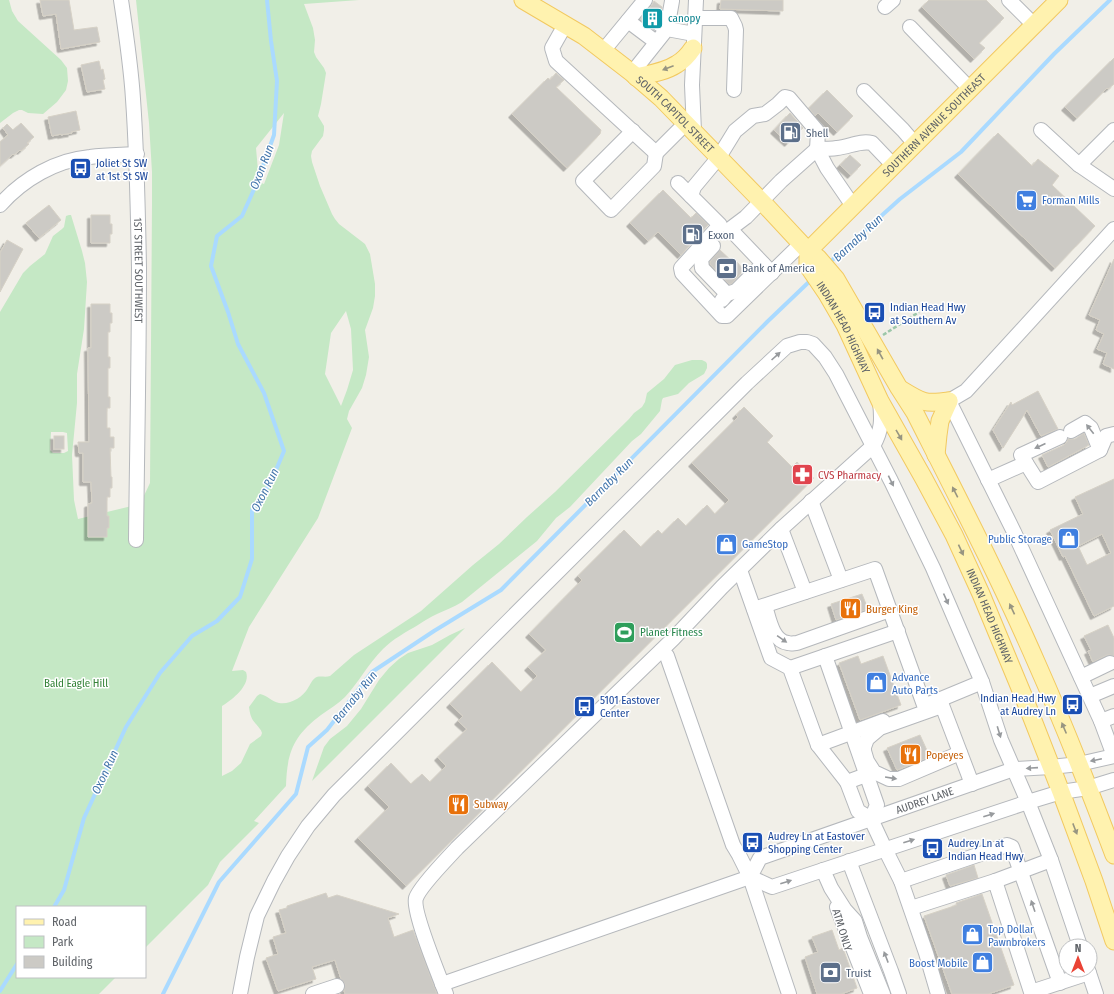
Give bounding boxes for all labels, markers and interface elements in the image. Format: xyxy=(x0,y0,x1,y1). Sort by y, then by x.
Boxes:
building icon: canopy xyxy=(639,5,665,31)
place label: canopy xyxy=(668,12,700,25)
one-way arrow xyxy=(662,66,674,72)
street label: SOUTHERN AVENUE SOUTHEAST xyxy=(880,70,989,179)
street label: SOUTH CAPITOL STREET xyxy=(633,73,717,156)
fuel station icon: Shell xyxy=(777,120,803,146)
place label: Shell xyxy=(806,127,829,140)
water label: Oxon Run xyxy=(247,143,277,191)
bus stop icon: Joliet St SW at 1st St SW xyxy=(67,156,93,182)
place label: Joliet St SW at 1st St SW xyxy=(96,157,148,183)
supermarket icon: Forman Mills xyxy=(1013,187,1039,213)
place label: Forman Mills xyxy=(1042,194,1100,207)
water label: Barnaby Run xyxy=(830,211,886,265)
street label: 1ST STREET SOUTHWEST xyxy=(132,217,146,324)
fuel station icon: Exxon xyxy=(679,222,705,248)
place label: Exxon xyxy=(708,229,734,242)
bank icon: Bank of America xyxy=(713,255,739,281)
place label: Bank of America xyxy=(742,262,815,275)
street label: INDIAN HEAD HIGHWAY xyxy=(814,279,873,376)
bus stop icon: Indian Head Hwy at Southern Av xyxy=(861,300,887,326)
place label: Indian Head Hwy at Southern Av xyxy=(890,301,966,327)
one-way arrow xyxy=(876,348,883,360)
one-way arrow xyxy=(771,352,781,361)
one-way arrow xyxy=(1085,423,1094,434)
one-way arrow xyxy=(896,429,903,441)
one-way arrow xyxy=(1035,443,1046,449)
water label: Barnaby Run xyxy=(582,455,636,509)
pharmacy icon: CVS Pharmacy xyxy=(790,462,816,488)
water label: Oxon Run xyxy=(248,466,282,514)
place label: CVS Pharmacy xyxy=(818,469,881,482)
one-way arrow xyxy=(888,475,894,487)
one-way arrow xyxy=(952,486,958,498)
shop icon: Public Storage xyxy=(1055,526,1081,552)
shop icon: GameStop xyxy=(713,531,739,557)
place label: Public Storage xyxy=(988,533,1052,546)
place label: GameStop xyxy=(742,538,788,551)
one-way arrow xyxy=(958,544,964,556)
street label: INDIAN HEAD HIGHWAY xyxy=(964,566,1016,666)
one-way arrow xyxy=(943,593,949,604)
restaurant icon: Burger King xyxy=(837,596,863,622)
place label: Burger King xyxy=(866,603,919,616)
one-way arrow xyxy=(1009,603,1015,615)
sports icon: Planet Fitness xyxy=(611,619,637,645)
place label: Planet Fitness xyxy=(640,626,703,639)
one-way arrow xyxy=(776,636,787,643)
water label: Barnaby Run xyxy=(330,668,380,726)
shop icon: Advance Auto Parts xyxy=(863,670,889,696)
place label: Advance Auto Parts xyxy=(892,671,938,697)
park label: Bald Eagle Hill xyxy=(44,677,108,690)
bus stop icon: Indian Head Hwy at Audrey Ln xyxy=(1059,691,1085,717)
place label: Indian Head Hwy at Audrey Ln xyxy=(980,692,1056,718)
bus stop icon: 5101 Eastover Center xyxy=(571,693,597,719)
place label: 5101 Eastover Center xyxy=(600,694,660,720)
one-way arrow xyxy=(1061,722,1067,734)
one-way arrow xyxy=(996,727,1002,739)
restaurant icon: Popeyes xyxy=(897,742,923,768)
water label: Oxon Run xyxy=(89,748,121,796)
place label: Popeyes xyxy=(926,749,964,762)
one-way arrow xyxy=(1090,758,1103,764)
one-way arrow xyxy=(1026,765,1038,772)
one-way arrow xyxy=(885,775,897,781)
street label: AUDREY LANE xyxy=(894,784,955,816)
restaurant icon: Subway xyxy=(446,791,472,817)
place label: Subway xyxy=(474,798,508,811)
one-way arrow xyxy=(983,812,995,818)
one-way arrow xyxy=(1072,823,1078,835)
bus stop icon: Audrey Ln at Eastover Shopping Center xyxy=(740,829,766,855)
place label: Audrey Ln at Eastover Shopping Center xyxy=(768,830,865,856)
bus stop icon: Audrey Ln at Indian Head Hwy xyxy=(920,836,946,862)
place label: Audrey Ln at Indian Head Hwy xyxy=(948,837,1024,863)
one-way arrow xyxy=(904,838,916,844)
one-way arrow xyxy=(780,879,792,885)
one-way arrow xyxy=(1030,900,1036,912)
legend xyxy=(16,906,146,978)
street label: ATM ONLY xyxy=(829,907,855,953)
text: Road xyxy=(52,915,77,929)
shop icon: Top Dollar Pawnbrokers xyxy=(959,922,985,948)
place label: Top Dollar Pawnbrokers xyxy=(988,923,1046,949)
text: Park xyxy=(52,935,74,949)
north arrow xyxy=(1058,938,1098,978)
text: N xyxy=(1075,942,1081,955)
shop icon: Boost Mobile xyxy=(970,950,996,976)
one-way arrow xyxy=(882,951,888,963)
text: Building xyxy=(52,955,93,969)
place label: Boost Mobile xyxy=(909,957,968,970)
bank icon: Truist xyxy=(818,960,844,986)
place label: Truist xyxy=(846,967,872,980)

